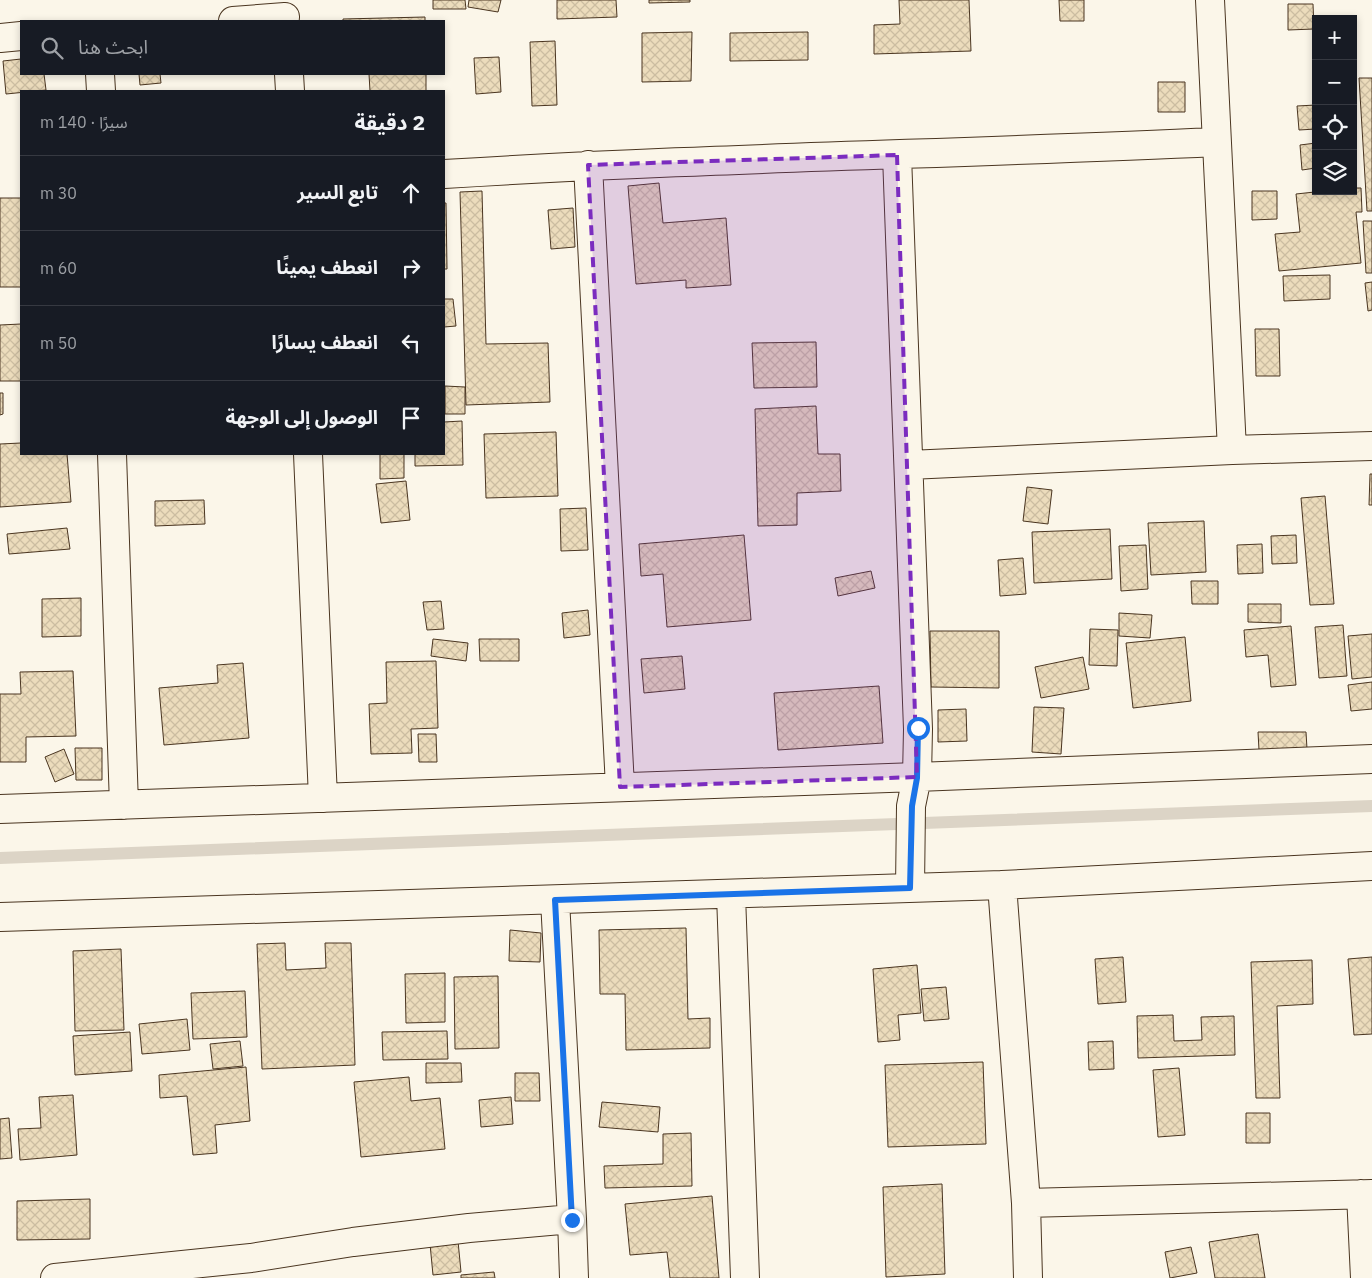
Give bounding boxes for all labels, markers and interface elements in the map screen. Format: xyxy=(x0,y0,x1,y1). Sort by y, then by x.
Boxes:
map controls xyxy=(1312,15,1357,195)
button: + xyxy=(1312,15,1357,60)
search box xyxy=(20,20,445,75)
icon: search xyxy=(38,34,66,62)
text: ابحث هنا xyxy=(78,35,148,59)
button: − xyxy=(1312,60,1357,105)
button: locate xyxy=(1312,105,1357,150)
text: 2 دقيقة xyxy=(355,108,425,136)
text: سيرًا · 140 m xyxy=(40,112,128,132)
button: layers xyxy=(1312,150,1357,195)
icon: ahead xyxy=(397,179,425,207)
text: تابع السير xyxy=(297,180,378,204)
text: 30 m xyxy=(40,183,77,203)
icon: right xyxy=(397,254,425,282)
text: انعطف يمينًا xyxy=(276,255,378,279)
text: 60 m xyxy=(40,258,77,278)
icon: left xyxy=(397,329,425,357)
text: انعطف يسارًا xyxy=(271,330,378,354)
text: 50 m xyxy=(40,333,77,353)
icon: arrive xyxy=(397,404,425,432)
text: الوصول إلى الوجهة xyxy=(226,405,378,429)
route start xyxy=(907,717,930,740)
route end xyxy=(561,1209,584,1232)

